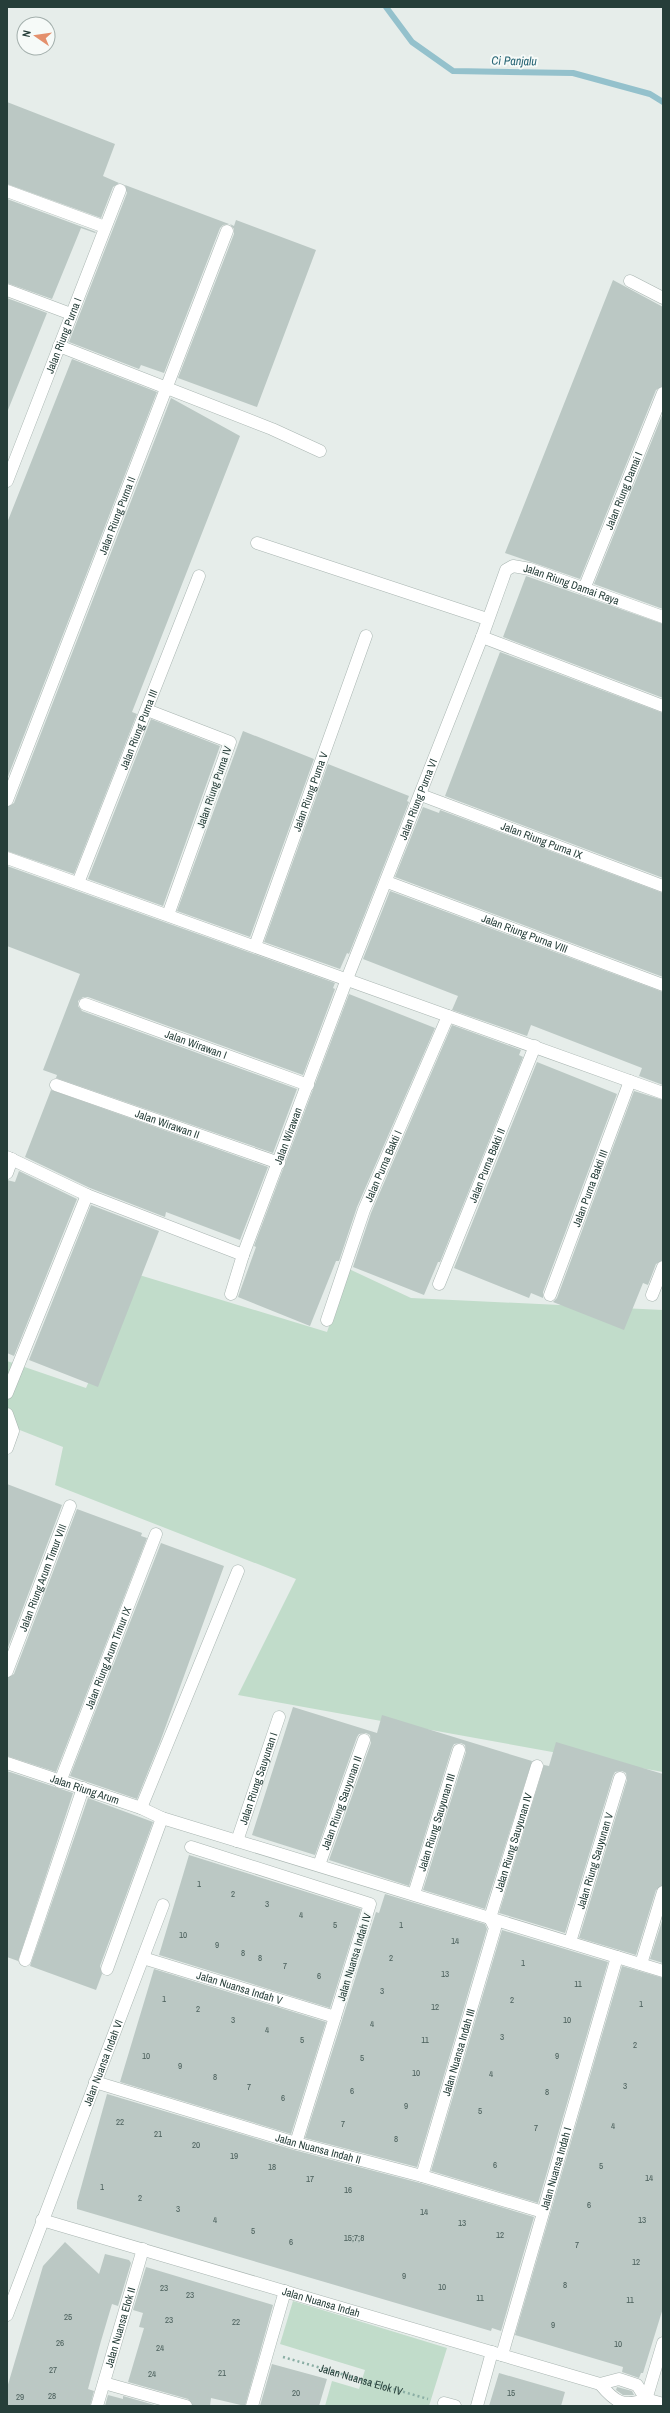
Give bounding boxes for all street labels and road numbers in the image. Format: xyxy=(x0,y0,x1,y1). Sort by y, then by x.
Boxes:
street label: Jalan Riung Purna I xyxy=(42,296,84,375)
street label: Jalan Riung Damai I xyxy=(602,450,646,532)
street label: Jalan Riung Purna II xyxy=(96,475,138,557)
street label: Jalan Riung Damai Raya xyxy=(522,561,621,608)
street label: Jalan Riung Purna III xyxy=(116,687,161,772)
street label: Jalan Riung Purna IV xyxy=(193,744,235,830)
street label: Jalan Riung Purna V xyxy=(290,750,331,833)
street label: Jalan Riung Purna VI xyxy=(396,757,440,842)
street label: Jalan Riung Purna IX xyxy=(499,819,584,862)
street label: Jalan Riung Purna VIII xyxy=(480,911,570,956)
street label: Jalan Wirawan I xyxy=(163,1027,229,1062)
street label: Jalan Wirawan II xyxy=(133,1106,201,1142)
street label: Jalan Wirawan xyxy=(271,1106,305,1166)
street label: Jalan Purna Bakti II xyxy=(466,1126,508,1205)
street label: Jalan Purna Bakti I xyxy=(361,1128,405,1204)
street label: Jalan Purna Bakti III xyxy=(569,1148,611,1229)
street label: Jalan Riung Arum Timur VIII xyxy=(16,1522,69,1633)
street label: Jalan Riung Arum Timur IX xyxy=(82,1605,134,1711)
street label: Jalan Riung Sauyunan I xyxy=(236,1731,280,1826)
street label: Jalan Riung Sauyunan II xyxy=(318,1754,365,1852)
street label: Jalan Riung Arum xyxy=(48,1771,121,1807)
street label: Jalan Riung Sauyunan III xyxy=(415,1772,458,1873)
street label: Jalan Riung Sauyunan IV xyxy=(492,1791,535,1893)
street label: Jalan Riung Sauyunan V xyxy=(574,1811,616,1911)
street label: Jalan Nuansa Indah IV xyxy=(334,1911,374,2003)
street label: Jalan Nuansa Indah V xyxy=(195,1968,284,2007)
street label: Jalan Nuansa Indah III xyxy=(439,2007,478,2098)
street label: Jalan Nuansa Indah VI xyxy=(80,2017,126,2108)
street label: Jalan Nuansa Indah I xyxy=(537,2126,574,2212)
street label: Jalan Nuansa Indah II xyxy=(274,2130,363,2167)
street label: Jalan Nuansa Indah xyxy=(281,2284,362,2320)
street label: Jalan Nuansa Elok II xyxy=(102,2286,138,2369)
street label: Jalan Nuansa Elok IV xyxy=(317,2361,404,2398)

